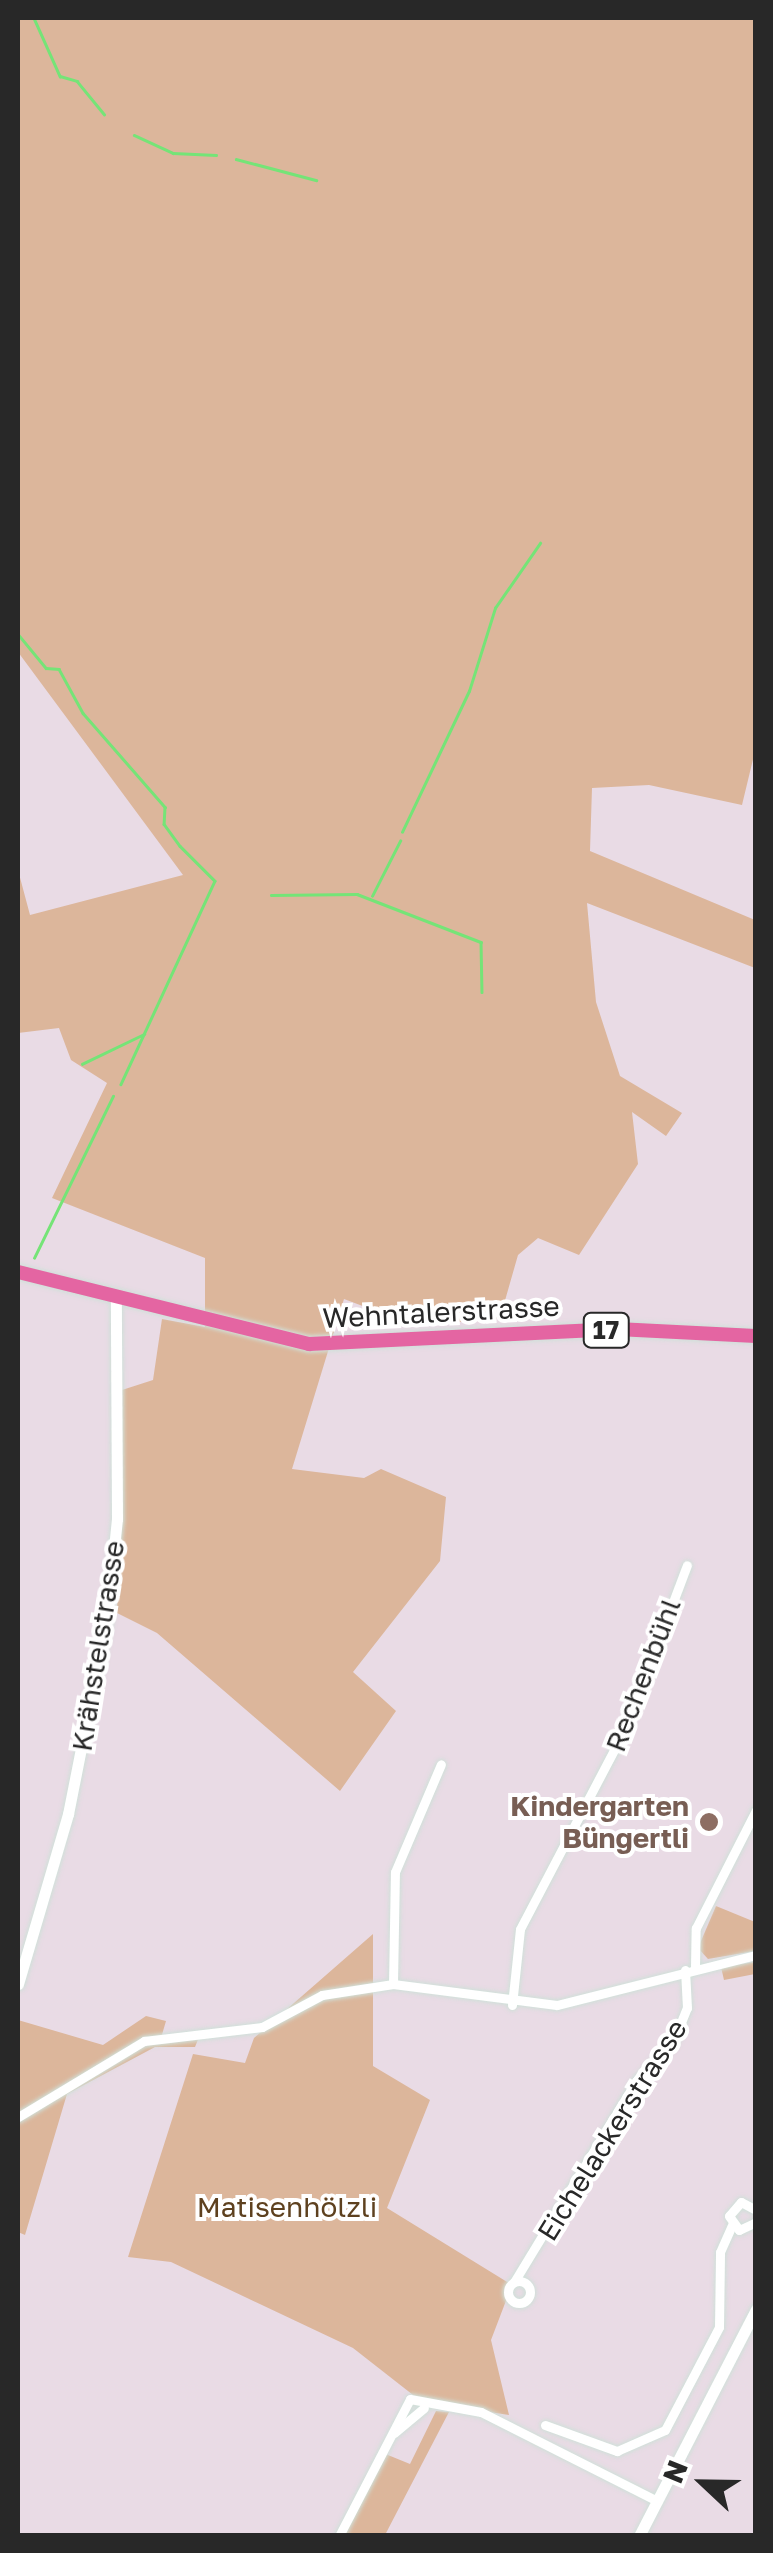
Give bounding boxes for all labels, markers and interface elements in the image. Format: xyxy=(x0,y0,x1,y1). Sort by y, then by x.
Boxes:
street label: Wehntalerstrasse xyxy=(322,1289,560,1335)
road number: 17 xyxy=(581,1310,631,1350)
street label: Krähstelstrasse xyxy=(65,1538,131,1754)
street label: Rechenbühl xyxy=(598,1594,688,1756)
place label: Kindergarten Büngertli xyxy=(510,1789,689,1855)
marker: Kindergarten Büngertli xyxy=(698,1811,720,1833)
street label: Eichelackerstrasse xyxy=(530,2013,694,2247)
park label: Matisenhölzli xyxy=(197,2190,377,2224)
north arrow xyxy=(653,2433,753,2533)
text: N xyxy=(655,2456,694,2488)

